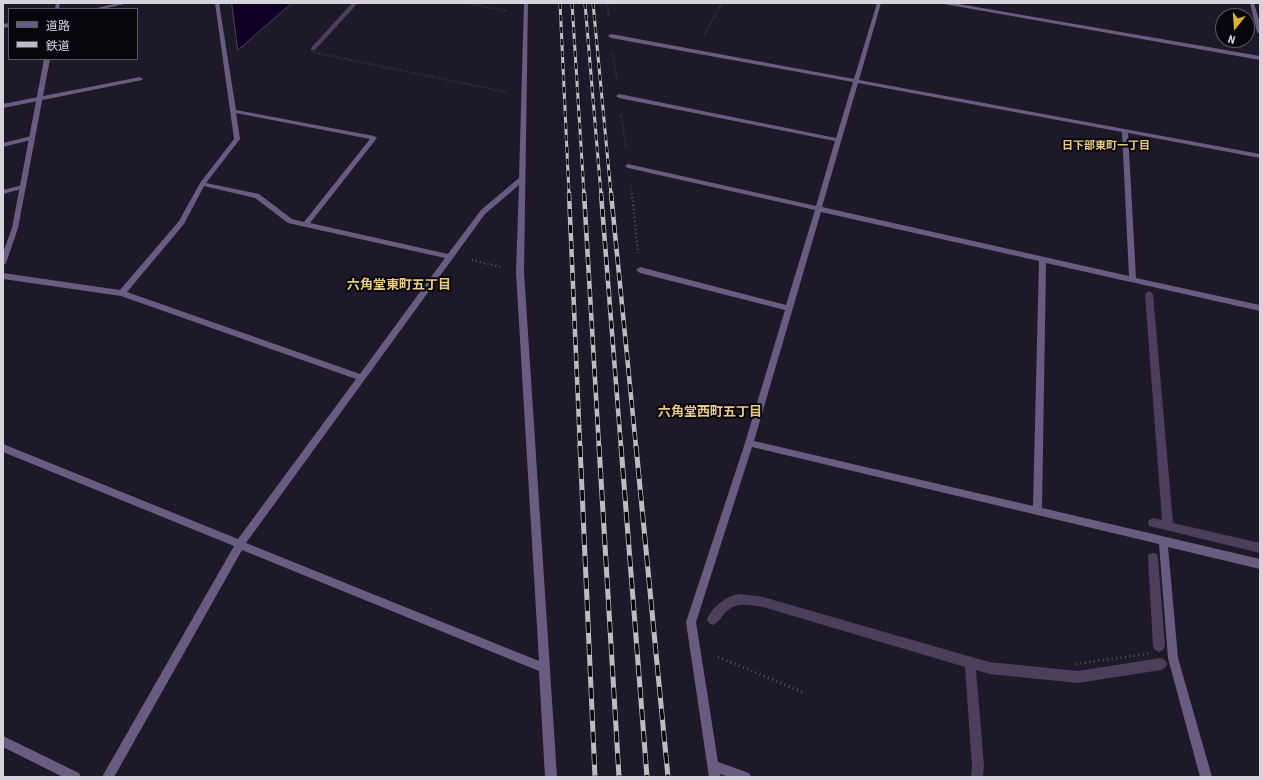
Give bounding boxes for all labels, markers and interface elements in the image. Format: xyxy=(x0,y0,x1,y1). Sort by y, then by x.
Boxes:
legend xyxy=(8,8,138,60)
north arrow xyxy=(1215,8,1255,48)
text: 道路 xyxy=(46,19,70,33)
text: N xyxy=(1227,32,1237,46)
text: 鉄道 xyxy=(46,39,70,53)
district label: 日下部東町一丁目 xyxy=(1062,139,1150,153)
district label: 六角堂東町五丁目 xyxy=(347,278,451,294)
district label: 六角堂西町五丁目 xyxy=(658,405,762,421)

